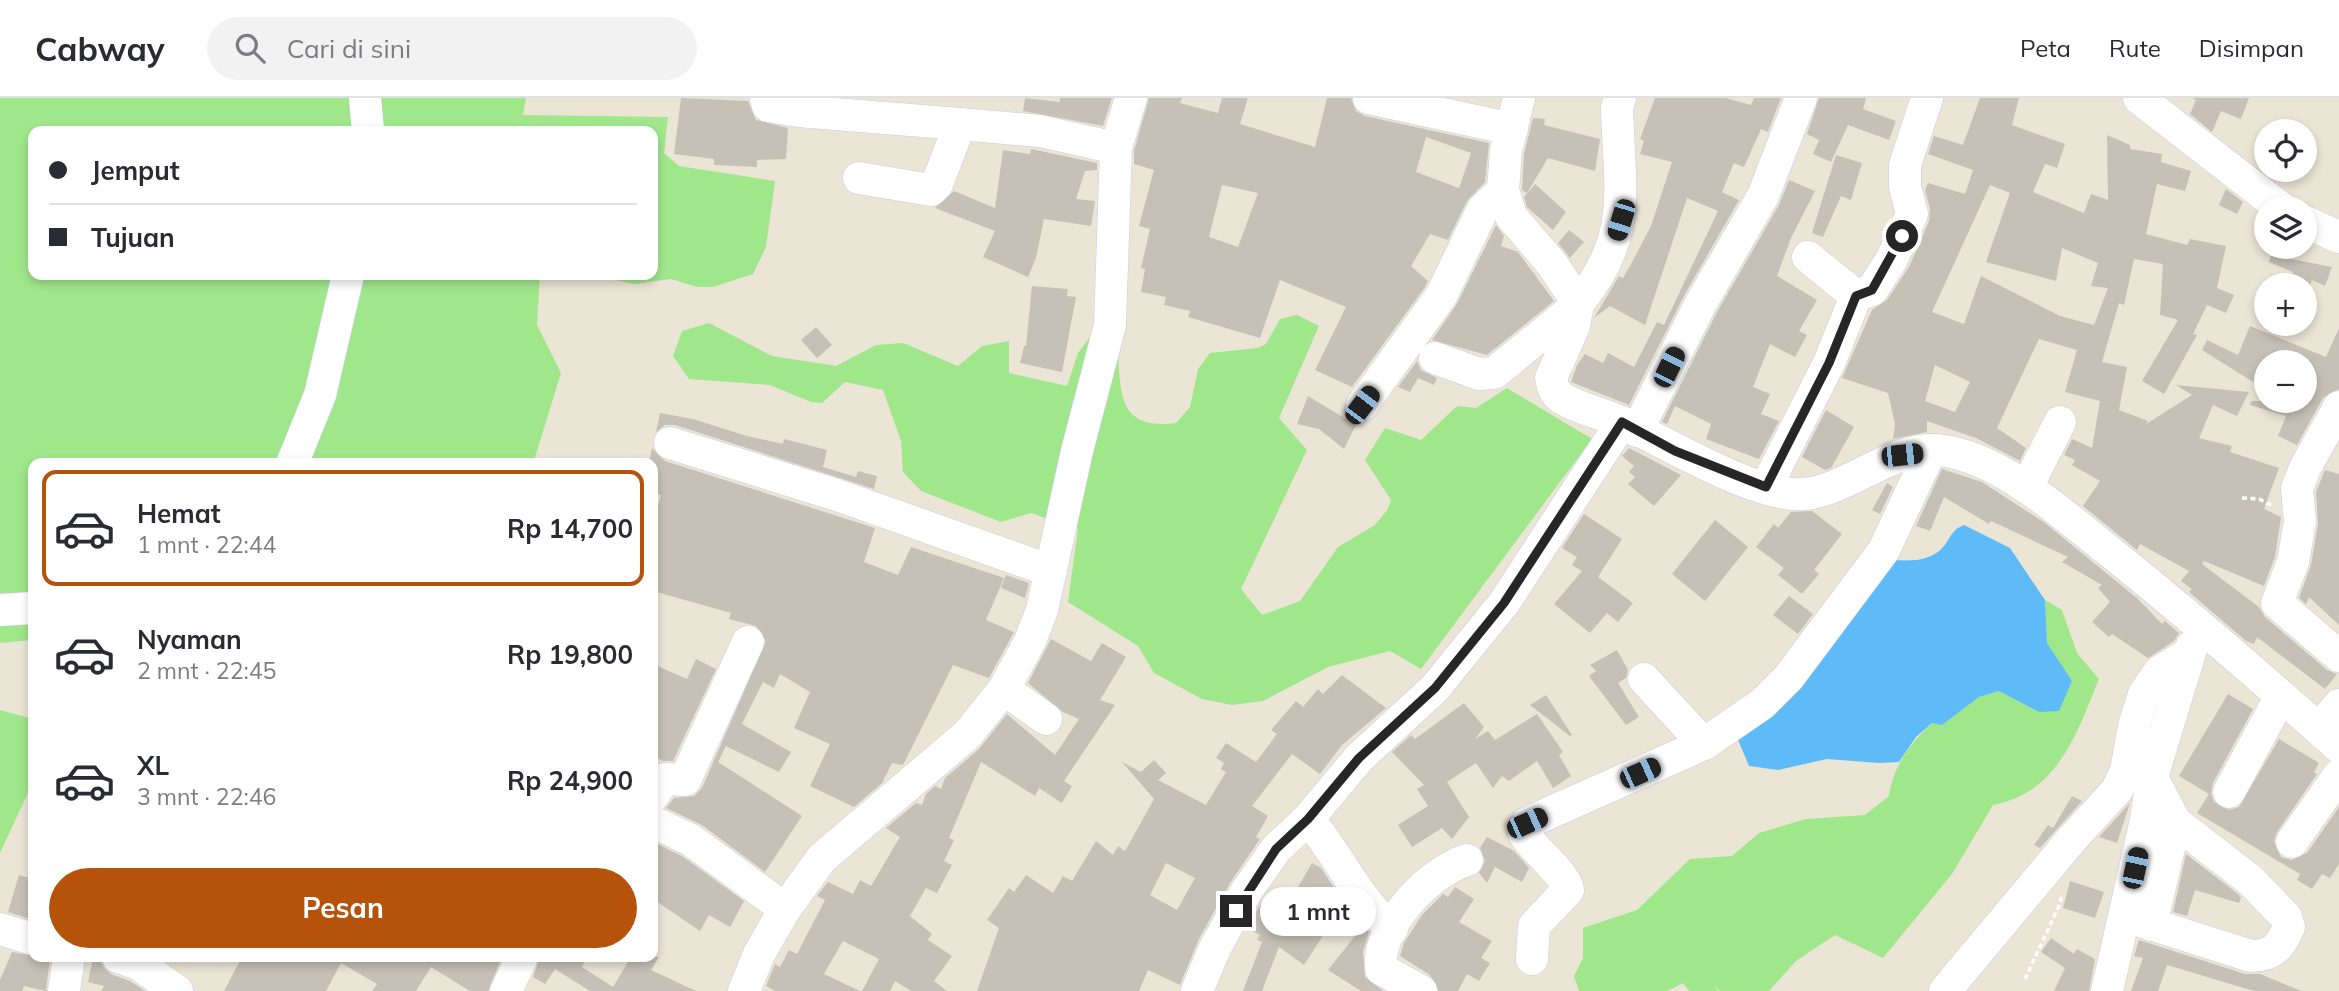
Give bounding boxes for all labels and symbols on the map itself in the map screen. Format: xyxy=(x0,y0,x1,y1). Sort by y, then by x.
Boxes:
car xyxy=(1605,197,1638,243)
route start xyxy=(1886,220,1918,252)
car xyxy=(1651,344,1688,390)
car xyxy=(1341,382,1384,428)
car xyxy=(1881,442,1924,468)
car xyxy=(1617,755,1664,791)
car xyxy=(1504,805,1551,841)
car xyxy=(2121,845,2150,891)
callout: 1 mnt xyxy=(1260,886,1376,936)
route end xyxy=(1220,895,1252,927)

